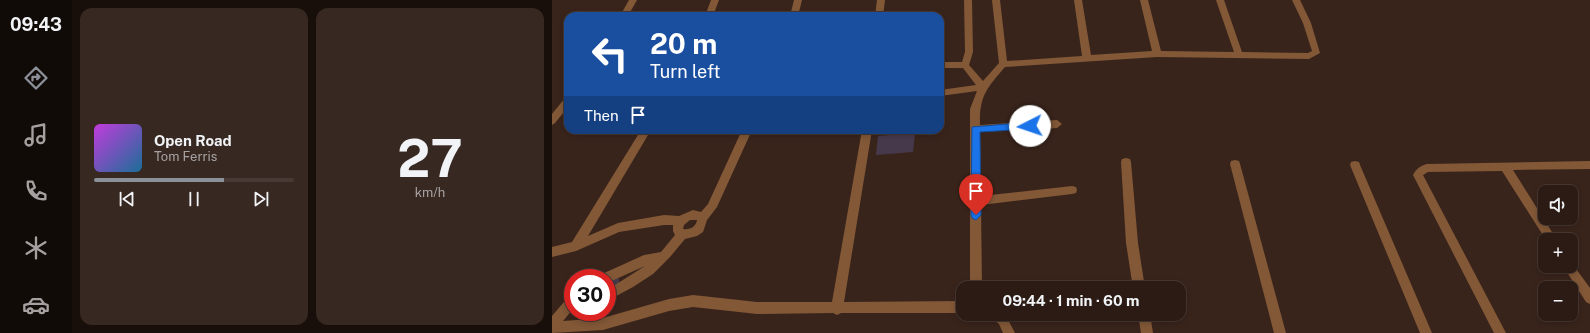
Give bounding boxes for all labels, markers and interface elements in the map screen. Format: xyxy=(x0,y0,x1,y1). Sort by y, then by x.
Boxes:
text: 09:43 xyxy=(10,14,62,35)
text: 20 m xyxy=(650,27,717,60)
icon: left xyxy=(584,28,636,80)
text: Turn left xyxy=(650,61,720,82)
icon: directions xyxy=(22,64,50,92)
icon: arrive xyxy=(627,104,649,126)
position arrow xyxy=(1009,105,1051,147)
text: Then xyxy=(584,107,619,124)
icon: music xyxy=(22,121,50,149)
text: 27 xyxy=(397,128,463,189)
text: Open Road xyxy=(154,132,232,149)
text: Tom Ferris xyxy=(154,149,217,164)
pin xyxy=(959,174,993,215)
icon: phone xyxy=(22,177,50,205)
icon: arrive xyxy=(965,180,987,202)
text: km/h xyxy=(415,185,445,200)
map controls xyxy=(1538,185,1578,321)
button: sound xyxy=(1538,185,1578,225)
icon: previous xyxy=(116,188,138,210)
icon: pause xyxy=(183,188,205,210)
icon: next xyxy=(250,188,272,210)
button: + xyxy=(1538,233,1578,273)
icon: climate xyxy=(22,234,50,262)
speed limit sign: 30 xyxy=(564,269,616,321)
button: − xyxy=(1538,281,1578,321)
icon: car xyxy=(22,291,50,319)
text: 09:44 · 1 min · 60 m xyxy=(1003,292,1139,309)

